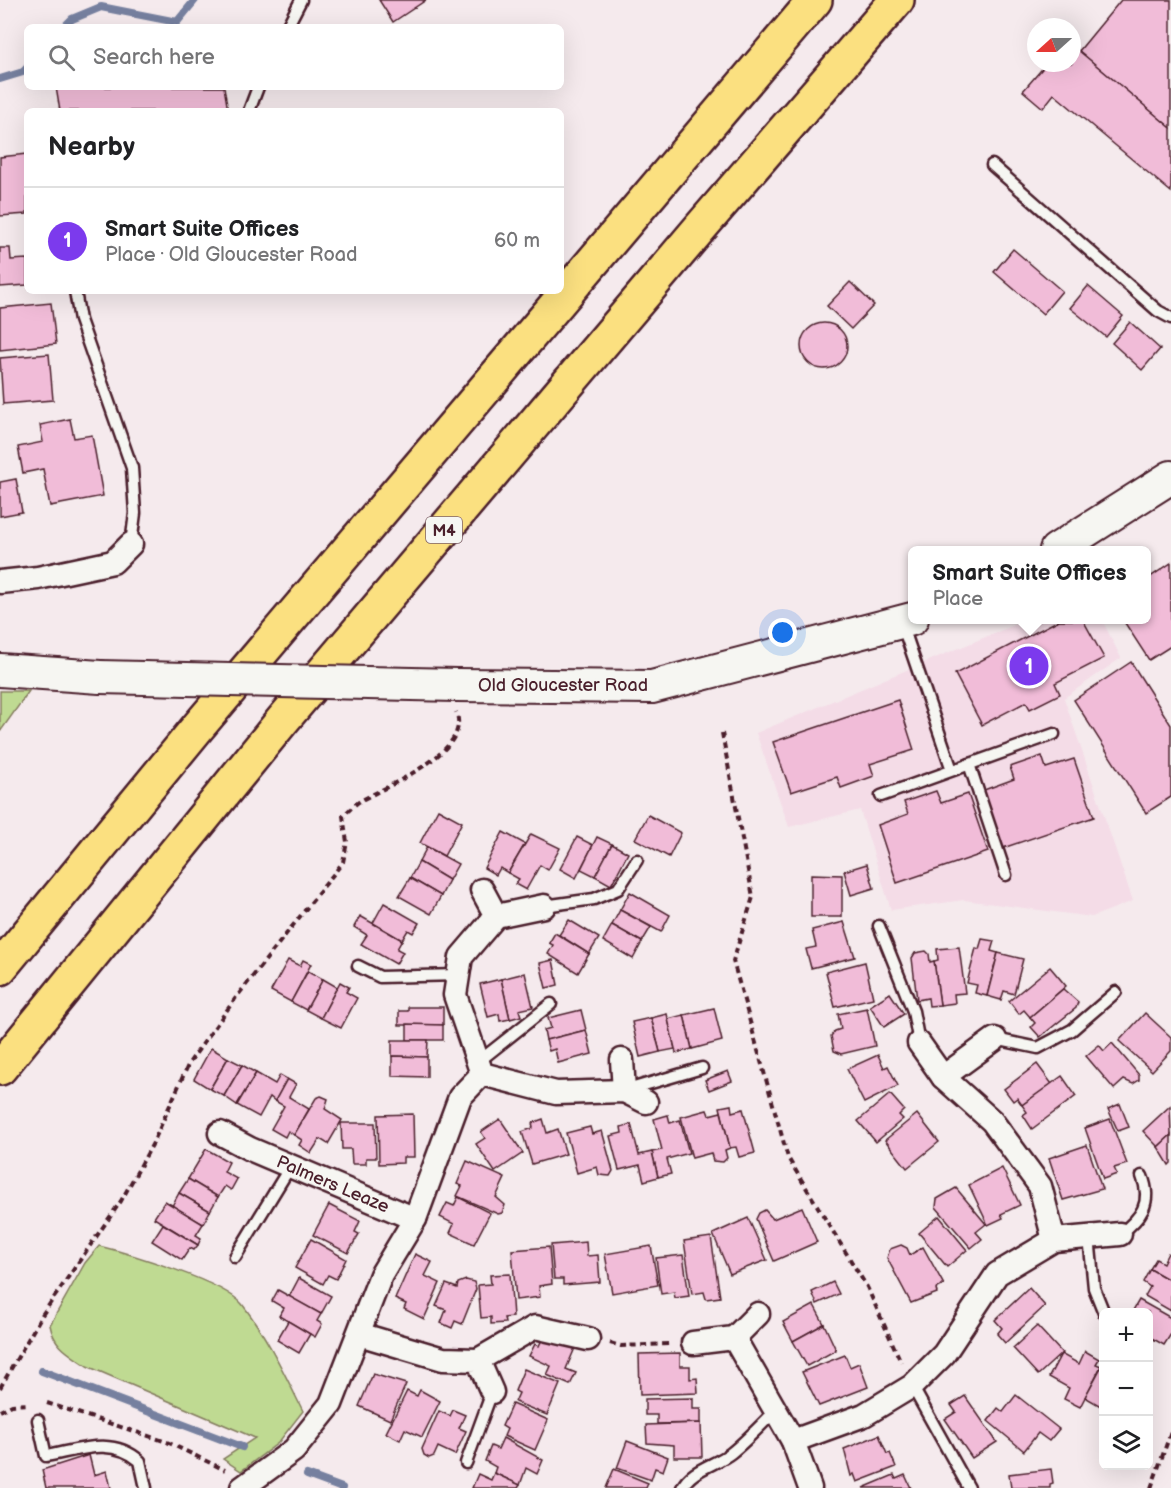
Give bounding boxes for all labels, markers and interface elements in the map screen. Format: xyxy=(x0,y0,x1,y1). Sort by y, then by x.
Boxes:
north arrow xyxy=(1027,18,1081,72)
search box xyxy=(24,24,564,90)
icon: search xyxy=(45,41,78,74)
text: Search here xyxy=(93,44,215,71)
text: Nearby xyxy=(48,132,135,163)
text: Smart Suite Offices xyxy=(105,216,299,243)
text: 1 xyxy=(63,229,72,253)
text: 60 m xyxy=(494,229,540,253)
text: Place · Old Gloucester Road xyxy=(105,243,358,267)
road number: M4 xyxy=(426,517,462,543)
popup xyxy=(908,546,1151,624)
text: Smart Suite Offices xyxy=(932,560,1127,587)
text: Place xyxy=(932,587,983,611)
your location xyxy=(768,618,797,647)
pin: 1 xyxy=(1010,644,1048,688)
street label: Old Gloucester Road xyxy=(478,675,648,696)
street label: Palmers Leaze xyxy=(273,1151,393,1218)
map controls xyxy=(1099,1308,1153,1470)
button: + xyxy=(1099,1308,1153,1362)
button: − xyxy=(1099,1362,1153,1416)
button: layers xyxy=(1099,1416,1153,1470)

